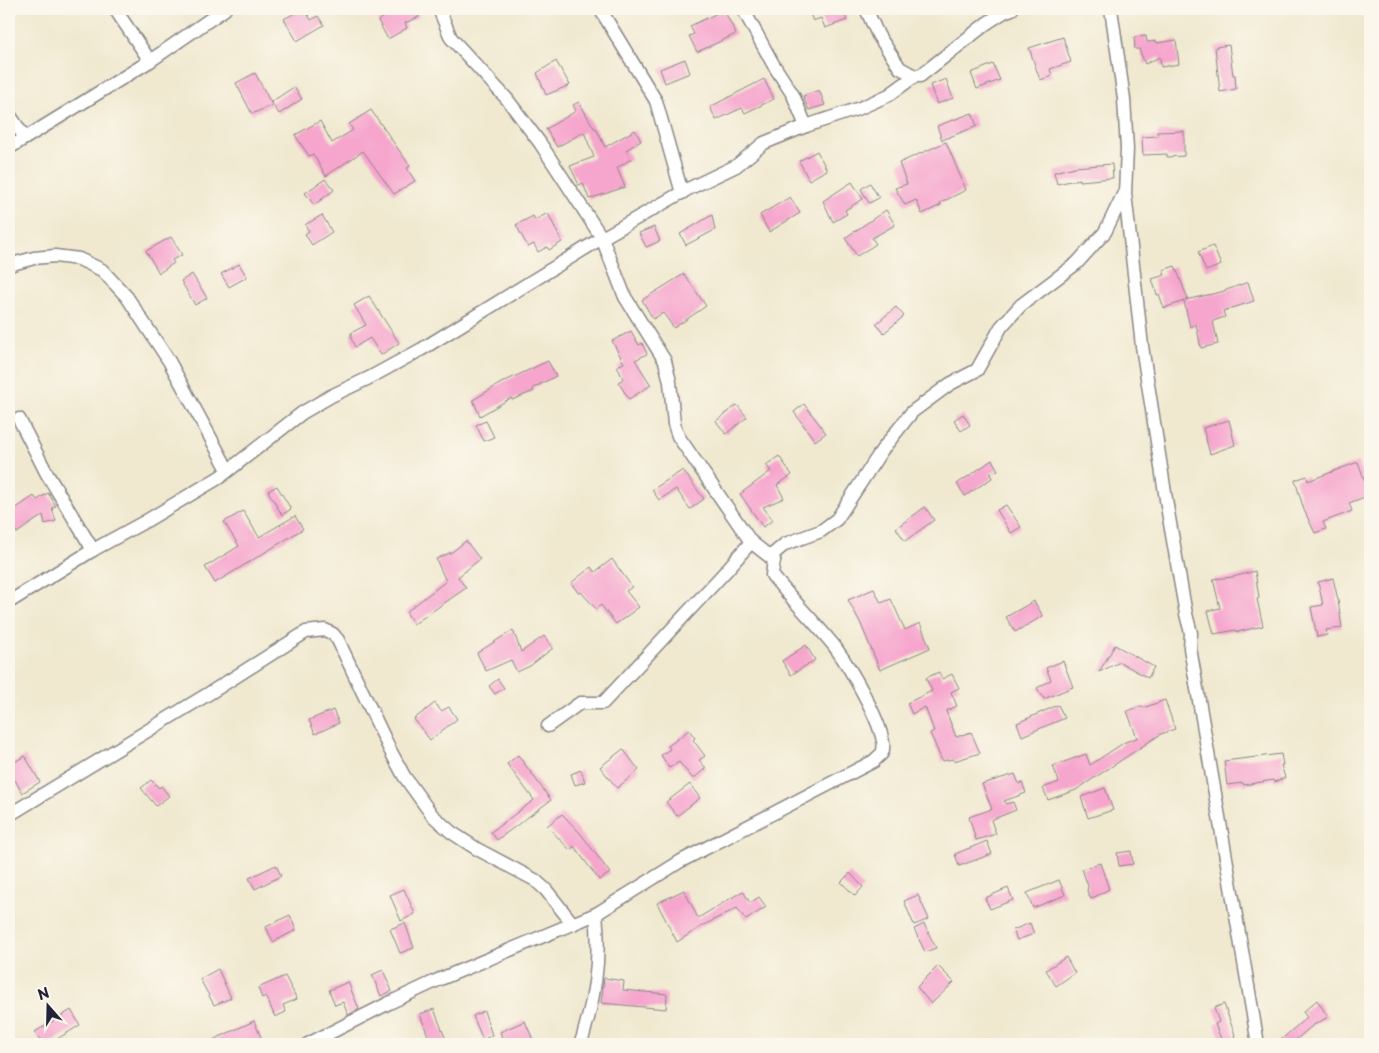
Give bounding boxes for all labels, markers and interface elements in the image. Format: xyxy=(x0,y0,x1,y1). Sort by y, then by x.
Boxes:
north arrow xyxy=(22,980,72,1030)
text: N xyxy=(35,982,52,1005)

